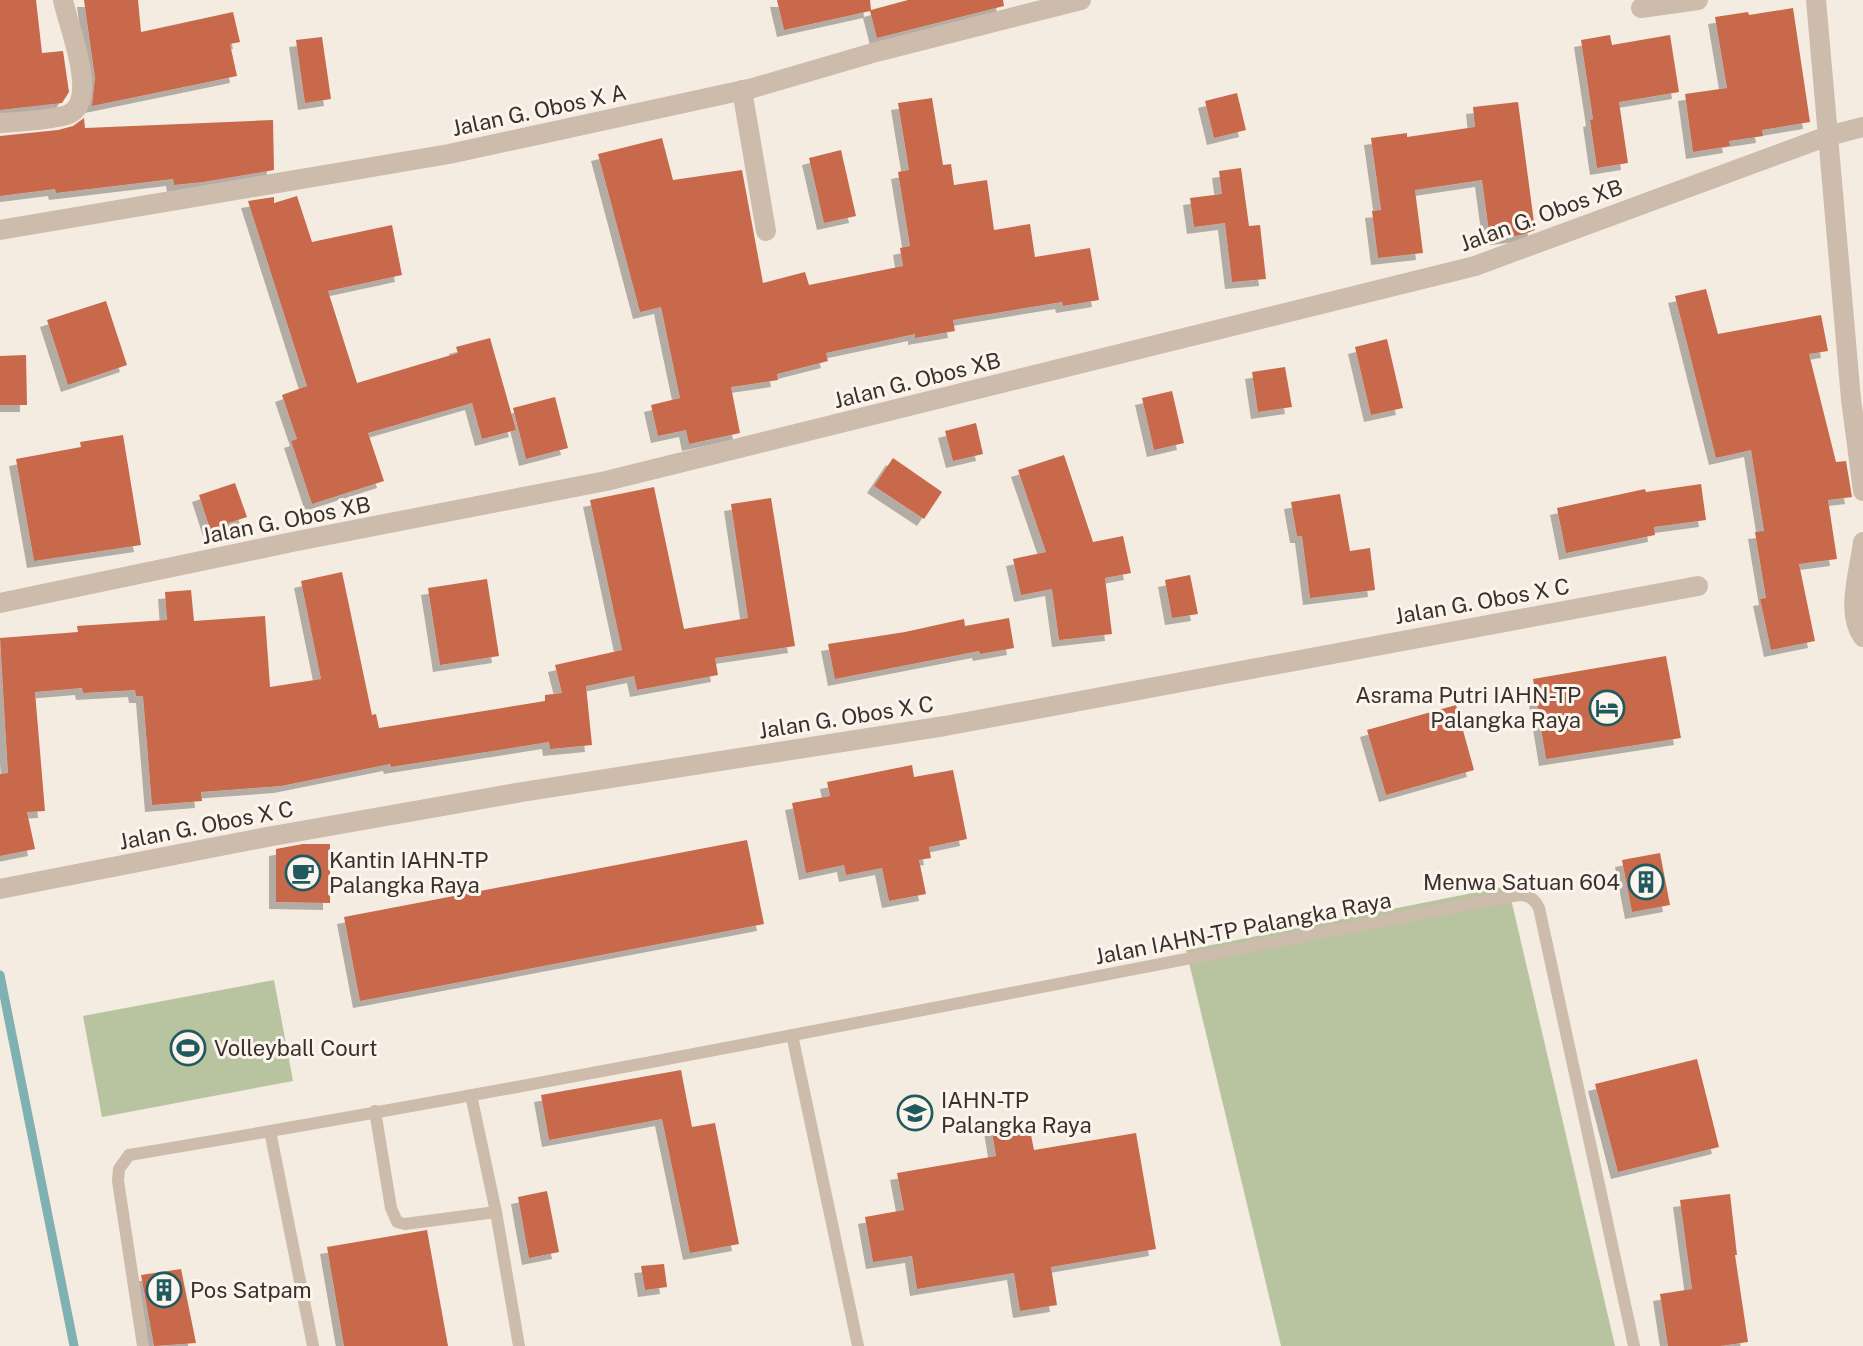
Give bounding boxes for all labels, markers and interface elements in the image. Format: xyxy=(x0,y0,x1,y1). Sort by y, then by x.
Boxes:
street label: Jalan G. Obos X A xyxy=(449,79,629,141)
street label: Jalan G. Obos XB xyxy=(1456,173,1626,257)
street label: Jalan G. Obos XB xyxy=(831,347,1003,413)
street label: Jalan G. Obos XB xyxy=(199,491,373,549)
street label: Jalan G. Obos X C xyxy=(1392,573,1572,629)
place label: Asrama Putri IAHN-TP Palangka Raya xyxy=(1355,682,1581,733)
hotel icon: Asrama Putri IAHN-TP Palangka Raya xyxy=(1588,689,1626,727)
street label: Jalan G. Obos X C xyxy=(756,690,936,744)
street label: Jalan G. Obos X C xyxy=(117,795,295,855)
place label: Kantin IAHN-TP Palangka Raya xyxy=(329,847,488,898)
cafe icon: Kantin IAHN-TP Palangka Raya xyxy=(284,854,322,892)
building icon: Menwa Satuan 604 xyxy=(1627,863,1665,901)
place label: Menwa Satuan 604 xyxy=(1423,869,1620,895)
street label: Jalan IAHN-TP Palangka Raya xyxy=(1093,886,1393,970)
sports icon: Volleyball Court xyxy=(169,1029,207,1067)
place label: Volleyball Court xyxy=(214,1035,378,1061)
place label: IAHN-TP Palangka Raya xyxy=(941,1087,1092,1138)
school or university icon: IAHN-TP Palangka Raya xyxy=(896,1094,934,1132)
building icon: Pos Satpam xyxy=(145,1271,183,1309)
place label: Pos Satpam xyxy=(190,1277,312,1303)

